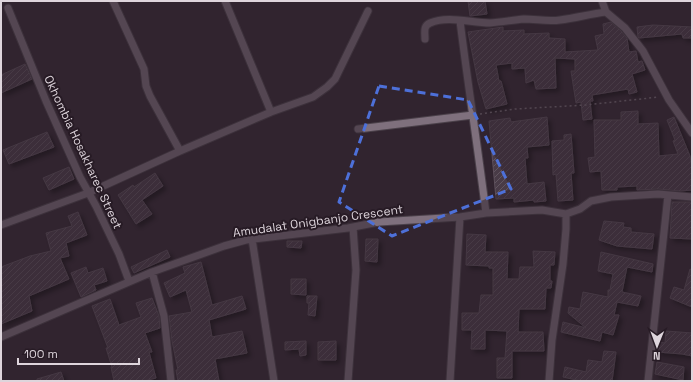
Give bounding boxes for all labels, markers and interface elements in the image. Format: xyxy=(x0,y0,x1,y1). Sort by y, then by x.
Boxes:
street label: Okhombia Hosakharec Street xyxy=(40,73,126,231)
street label: Amudalat Onigbanjo Crescent xyxy=(232,201,404,241)
north arrow xyxy=(637,326,677,366)
scale bar xyxy=(18,340,139,366)
text: 100 m xyxy=(24,346,58,362)
text: N xyxy=(653,349,661,363)

